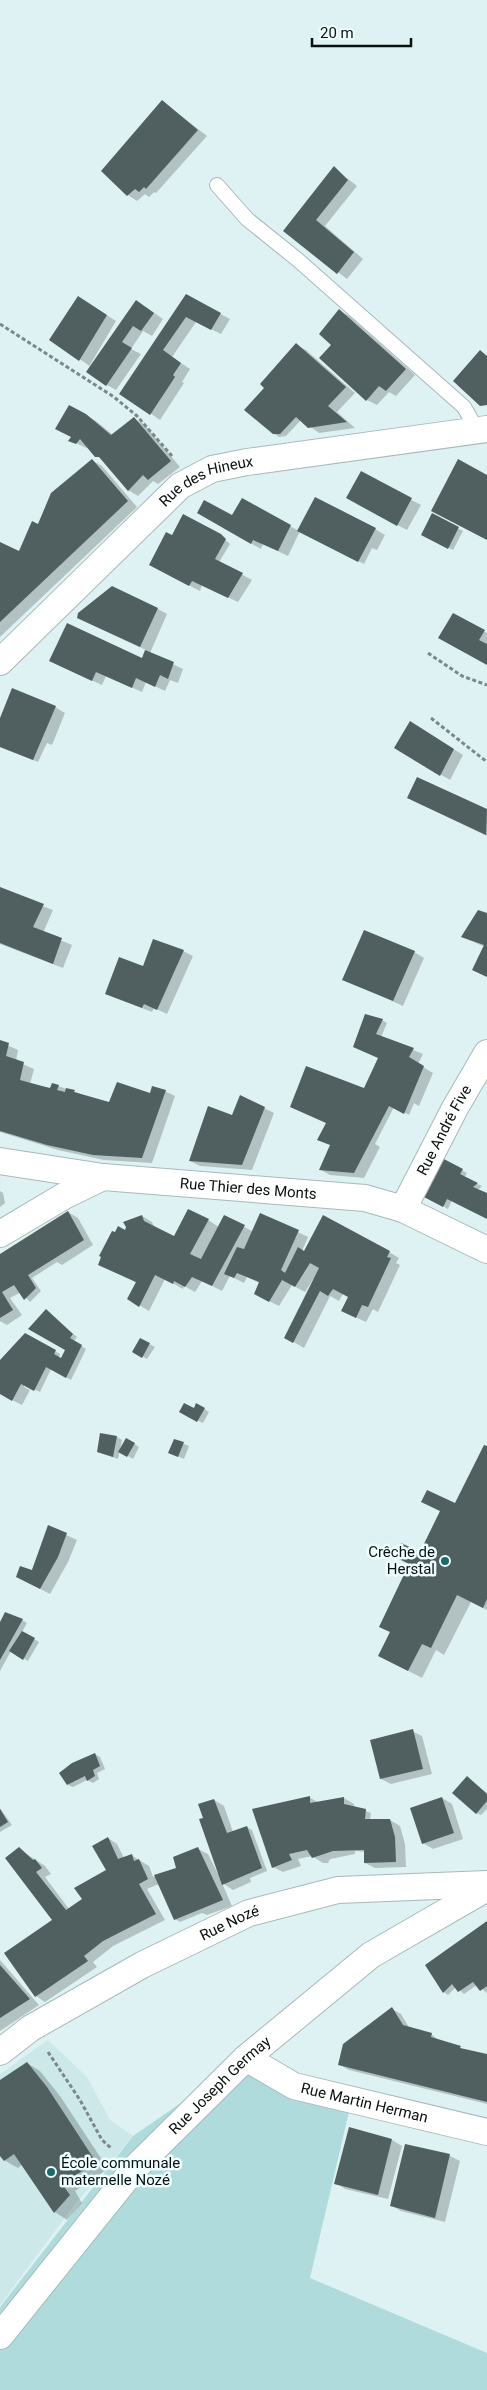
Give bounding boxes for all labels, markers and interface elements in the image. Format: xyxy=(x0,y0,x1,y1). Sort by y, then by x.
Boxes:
scale bar xyxy=(312,15,411,47)
text: 20 m xyxy=(320,24,354,42)
street label: Rue des Hineux xyxy=(155,452,255,510)
street label: Rue André Five xyxy=(413,1082,475,1178)
street label: Rue Thier des Monts xyxy=(179,1174,317,1203)
place label: Crêche de Herstal xyxy=(368,1543,435,1578)
marker: Crêche de Herstal xyxy=(439,1555,451,1567)
street label: Rue Nozé xyxy=(197,1902,261,1945)
street label: Rue Joseph Germay xyxy=(165,2033,274,2138)
street label: Rue Martin Herman xyxy=(299,2079,430,2127)
place label: École communale maternelle Nozé xyxy=(61,2154,180,2189)
marker: École communale maternelle Nozé xyxy=(45,2166,57,2178)

